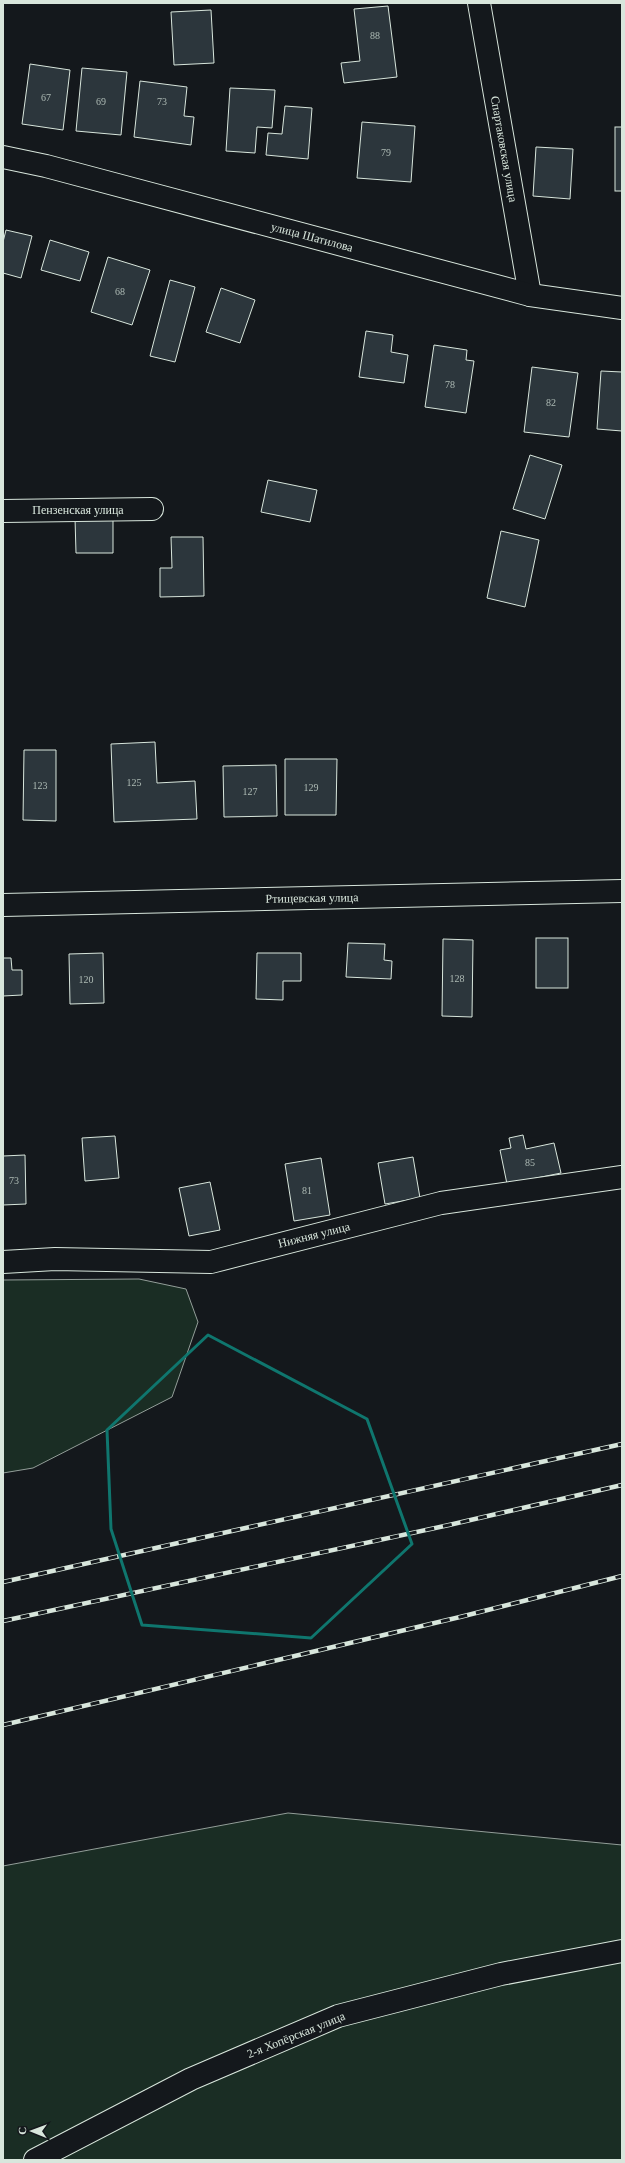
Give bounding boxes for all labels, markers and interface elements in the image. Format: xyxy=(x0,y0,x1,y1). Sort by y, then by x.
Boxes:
house number: 88 xyxy=(370,30,380,41)
house number: 67 xyxy=(41,92,51,103)
street label: Спартаковская улица xyxy=(488,95,520,204)
house number: 69 xyxy=(96,96,106,107)
house number: 73 xyxy=(157,96,167,107)
house number: 79 xyxy=(381,147,391,158)
street label: улица Шатилова xyxy=(269,219,355,255)
house number: 68 xyxy=(115,286,125,297)
house number: 78 xyxy=(445,379,455,390)
house number: 82 xyxy=(546,397,556,408)
street label: Пензенская улица xyxy=(32,503,124,517)
house number: 125 xyxy=(127,777,142,788)
house number: 123 xyxy=(33,780,48,791)
house number: 129 xyxy=(304,782,319,793)
house number: 127 xyxy=(243,786,258,797)
street label: Ртищевская улица xyxy=(265,890,359,906)
house number: 128 xyxy=(450,973,465,984)
house number: 120 xyxy=(79,974,94,985)
house number: 85 xyxy=(525,1157,535,1168)
house number: 73 xyxy=(9,1175,19,1186)
house number: 81 xyxy=(302,1185,312,1196)
street label: Нижняя улица xyxy=(277,1219,352,1251)
street label: 2-я Хопёрская улица xyxy=(245,2009,348,2061)
north arrow xyxy=(12,2111,52,2151)
text: С xyxy=(16,2127,28,2135)

